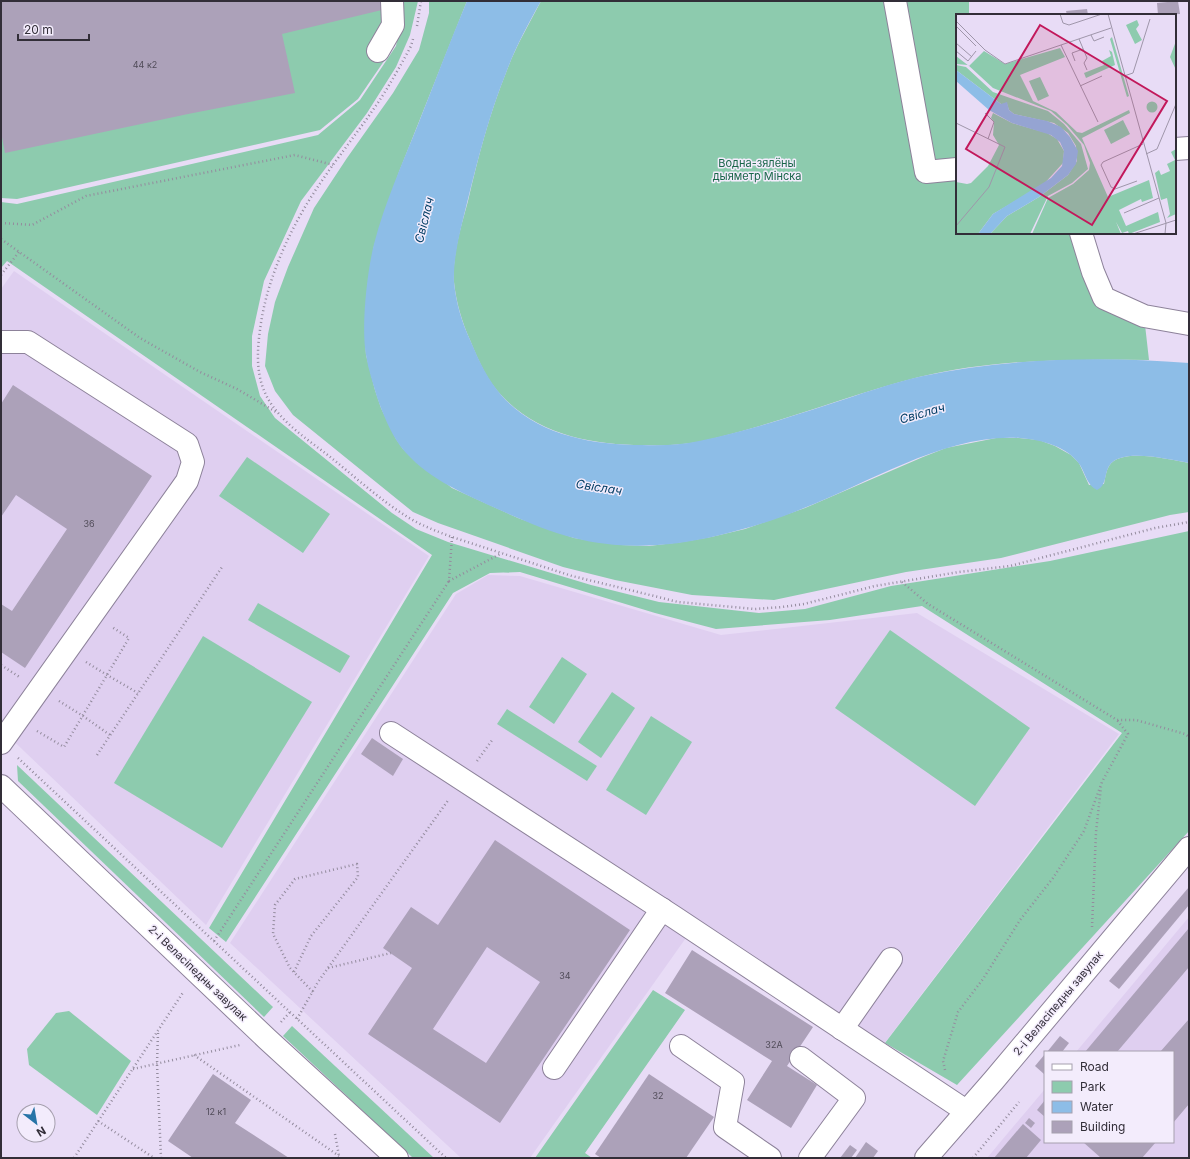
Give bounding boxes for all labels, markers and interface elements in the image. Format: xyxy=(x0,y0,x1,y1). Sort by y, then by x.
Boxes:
inset map xyxy=(956,14,1176,234)
scale bar xyxy=(18,16,89,42)
text: 20 m xyxy=(24,22,53,37)
house number: 44 к2 xyxy=(133,59,157,70)
park label: Водна-зялёны дыяметр Мінска xyxy=(713,156,801,183)
water label: Свіслач xyxy=(411,196,437,244)
water label: Свіслач xyxy=(898,399,946,427)
water label: Свіслач xyxy=(575,476,623,498)
house number: 36 xyxy=(83,518,95,529)
street label: 2-і Веласіпедны завулак xyxy=(146,922,250,1024)
street label: 2-і Веласіпедны завулак xyxy=(1010,948,1106,1058)
house number: 34 xyxy=(559,970,571,981)
house number: 32А xyxy=(765,1039,783,1050)
legend xyxy=(1044,1051,1174,1143)
text: Road xyxy=(1080,1059,1109,1074)
text: Park xyxy=(1080,1079,1106,1094)
house number: 32 xyxy=(652,1090,664,1101)
text: Water xyxy=(1080,1099,1114,1114)
north arrow xyxy=(16,1103,56,1143)
house number: 12 к1 xyxy=(206,1106,226,1117)
text: Building xyxy=(1080,1119,1125,1134)
text: N xyxy=(34,1123,48,1140)

